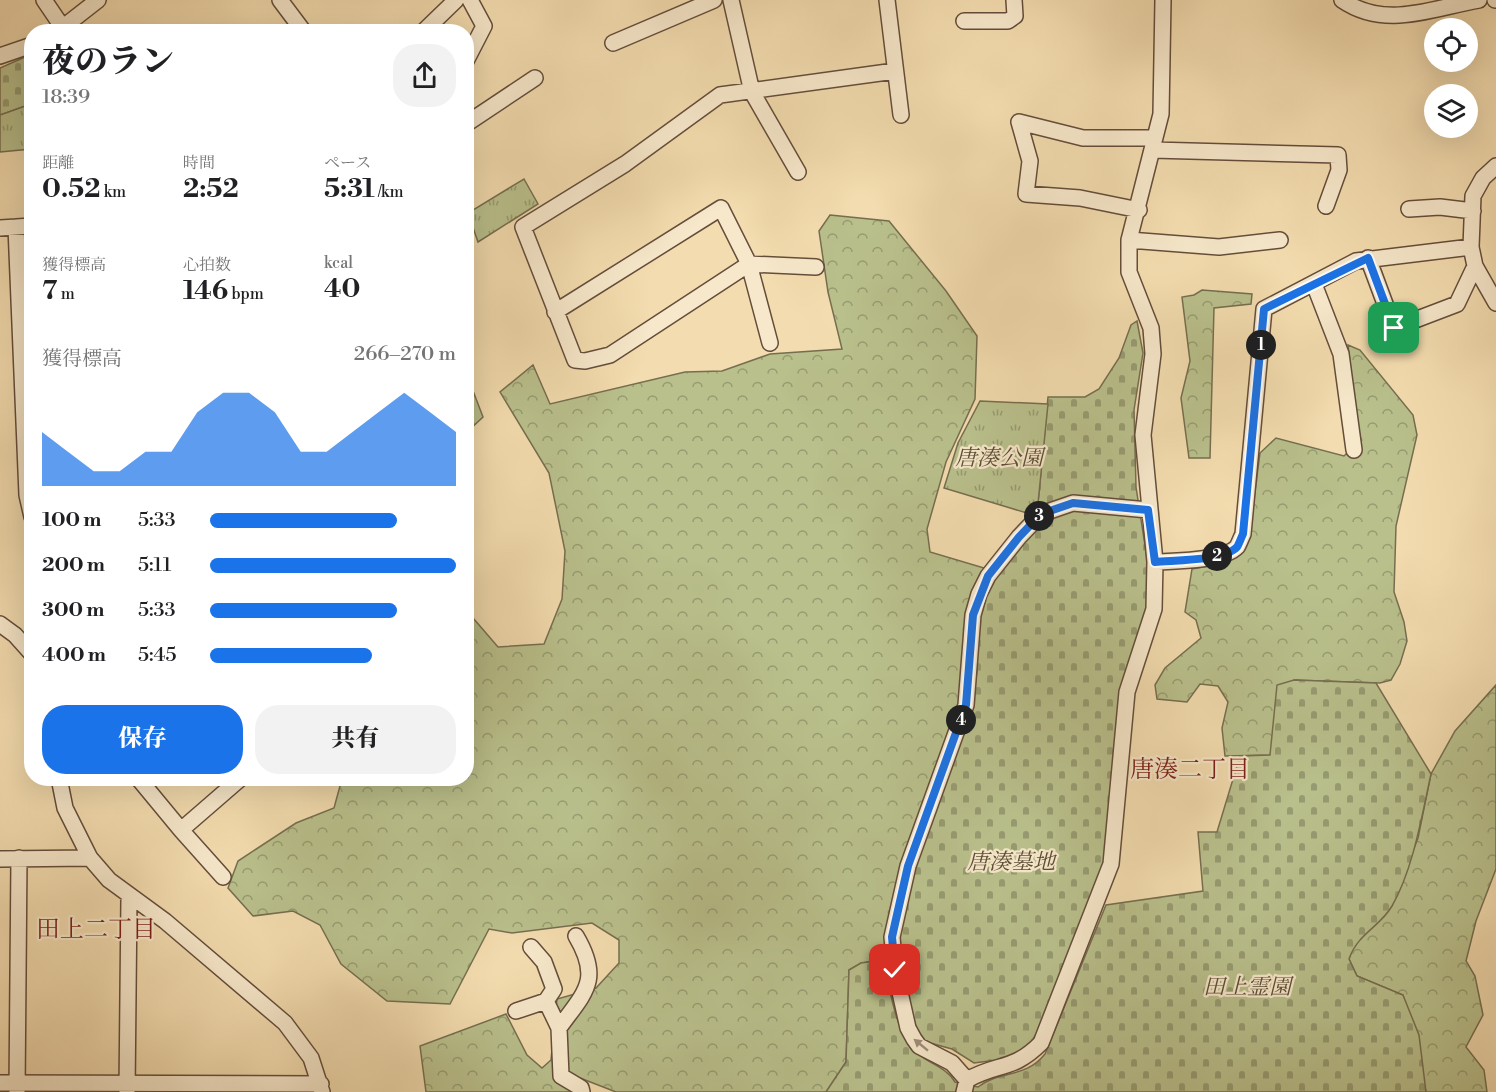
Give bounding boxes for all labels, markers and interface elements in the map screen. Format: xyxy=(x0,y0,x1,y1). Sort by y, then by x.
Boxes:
map controls xyxy=(1424,18,1478,138)
button: locate xyxy=(1424,18,1478,72)
text: 夜のラン xyxy=(42,42,174,83)
button: share xyxy=(393,44,456,107)
button: layers xyxy=(1424,84,1478,138)
text: 18:39 xyxy=(42,85,90,110)
text: 距離 xyxy=(42,153,74,173)
text: 時間 xyxy=(183,153,215,173)
text: ペース xyxy=(324,153,371,173)
text: 0.52 xyxy=(42,173,100,205)
text: 2:52 xyxy=(183,173,239,205)
text: 5:31 xyxy=(324,173,375,205)
text: km xyxy=(100,182,126,202)
text: /km xyxy=(375,182,403,202)
text: kcal xyxy=(324,253,353,273)
text: 獲得標高 xyxy=(42,255,106,275)
text: 心拍数 xyxy=(183,255,231,275)
text: 40 xyxy=(324,273,360,305)
text: 7 xyxy=(42,275,57,307)
text: 146 xyxy=(183,275,228,307)
text: m xyxy=(57,284,75,304)
text: bpm xyxy=(228,284,264,304)
pin xyxy=(1368,302,1419,353)
icon: arrive xyxy=(1377,311,1410,344)
pin: 1 xyxy=(1246,330,1276,360)
text: 1 xyxy=(1257,335,1265,355)
text: 266–270 m xyxy=(354,342,456,367)
text: 獲得標高 xyxy=(42,347,122,372)
park label: 唐湊公園 xyxy=(955,445,1046,472)
pin: 3 xyxy=(1024,501,1054,531)
text: 3 xyxy=(1034,506,1044,526)
text: 100 m xyxy=(42,508,101,533)
text: 5:33 xyxy=(138,508,176,533)
pin: 2 xyxy=(1202,541,1232,571)
text: 2 xyxy=(1212,546,1222,566)
text: 200 m xyxy=(42,553,105,578)
text: 5:11 xyxy=(138,553,171,578)
text: 300 m xyxy=(42,598,105,623)
text: 5:33 xyxy=(138,598,176,623)
text: 400 m xyxy=(42,643,106,668)
text: 5:45 xyxy=(138,643,176,668)
button: 保存 xyxy=(42,705,243,774)
button: 共有 xyxy=(255,705,456,774)
pin: 4 xyxy=(946,705,976,735)
text: 4 xyxy=(956,710,966,730)
district label: 唐湊二丁目 xyxy=(1130,755,1250,785)
park label: 唐湊墓地 xyxy=(967,849,1057,876)
district label: 田上二丁目 xyxy=(36,915,156,945)
pin xyxy=(869,944,920,995)
icon: check xyxy=(878,953,911,986)
park label: 田上霊園 xyxy=(1203,974,1294,1001)
one-way arrow xyxy=(913,1038,929,1051)

